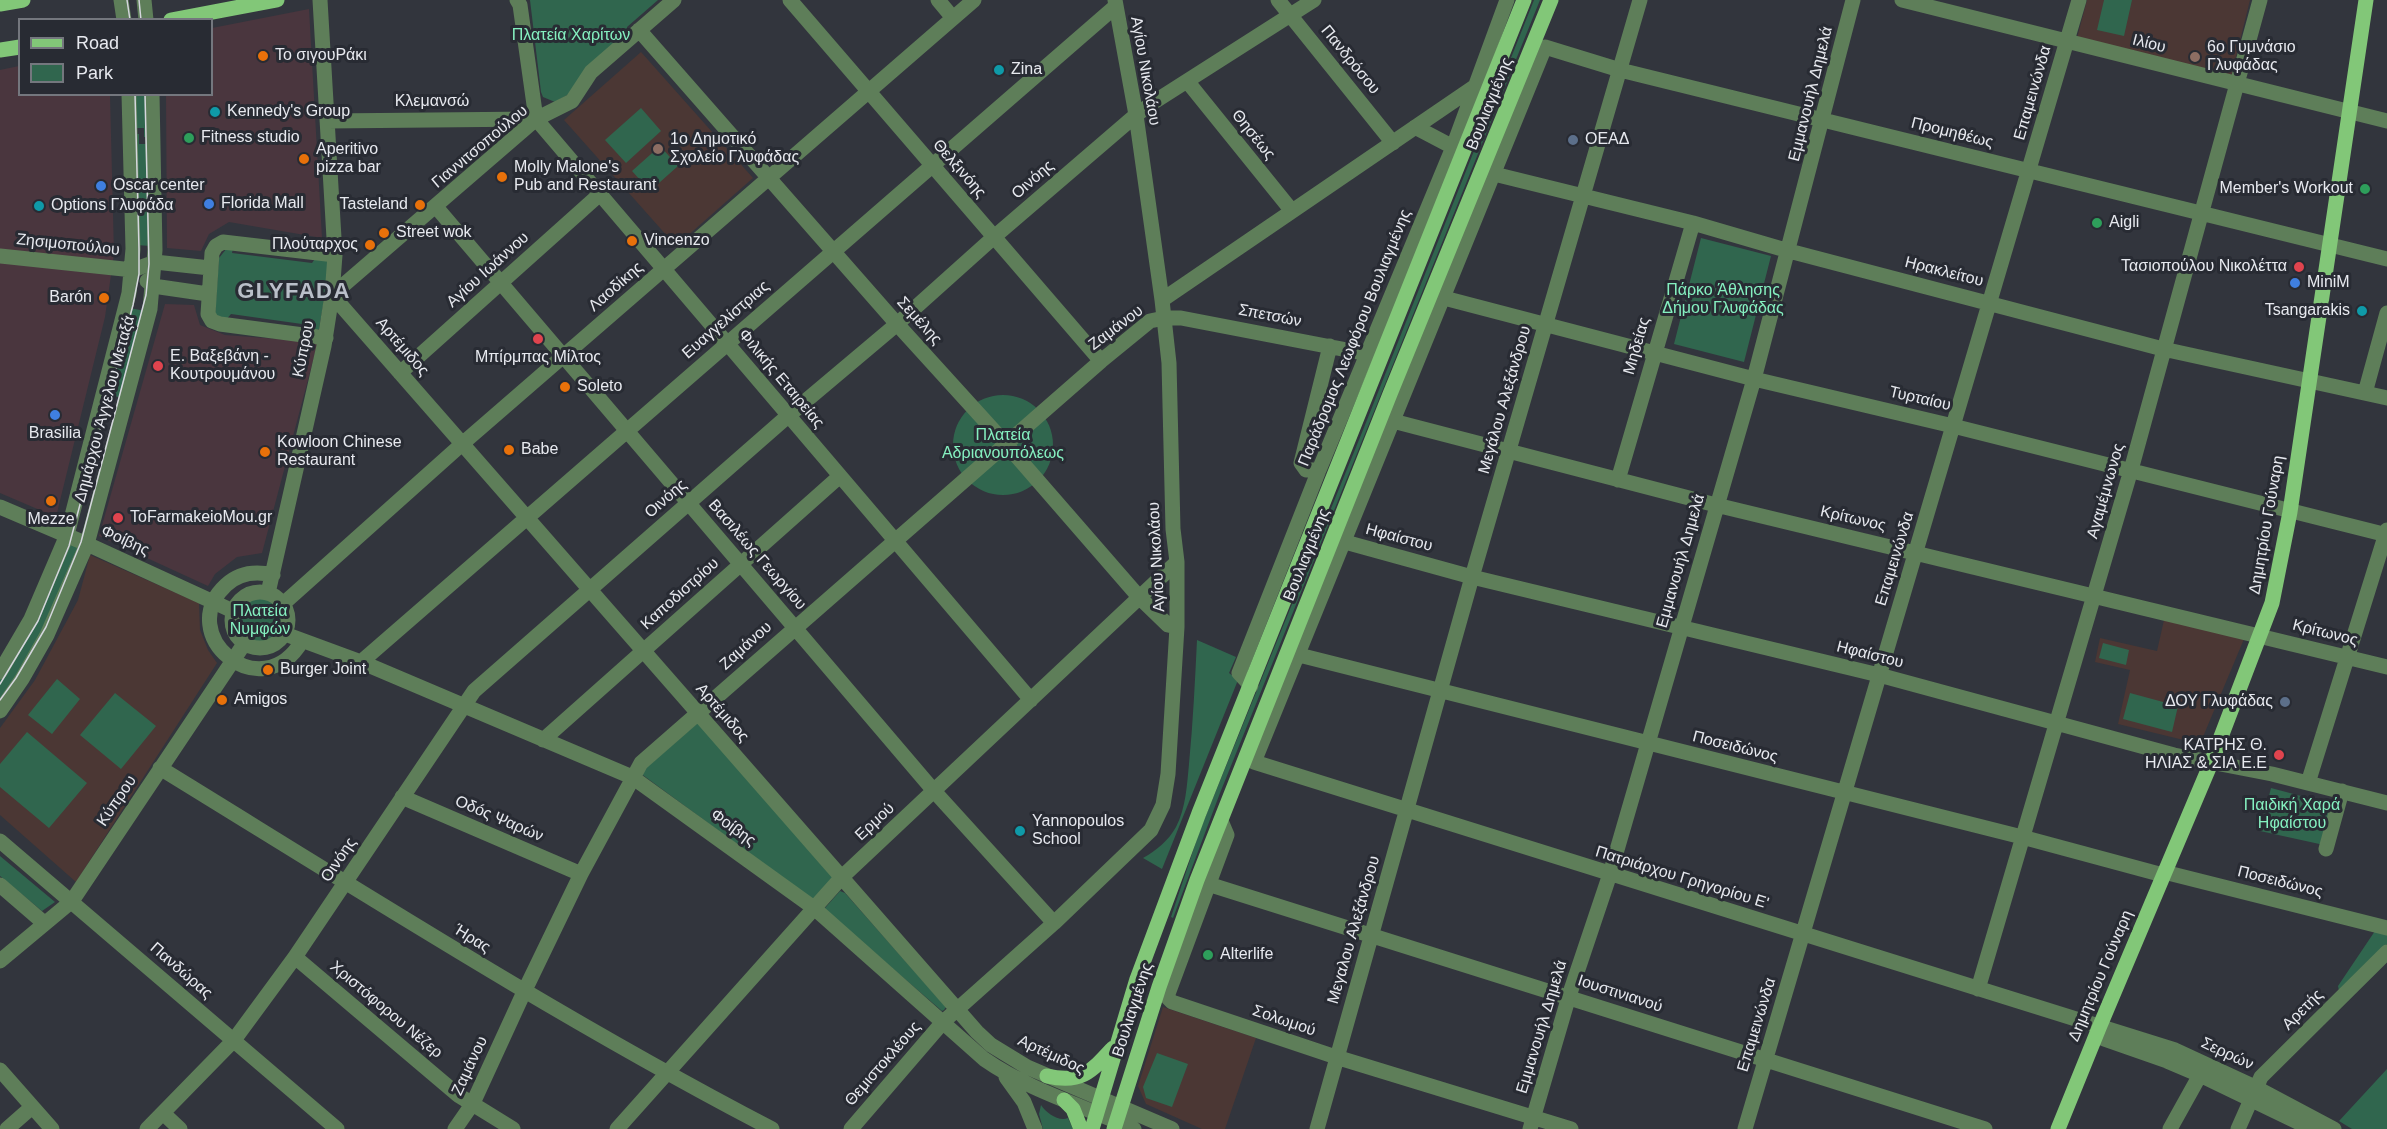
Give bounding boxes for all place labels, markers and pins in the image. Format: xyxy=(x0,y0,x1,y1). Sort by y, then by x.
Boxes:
place label: 6ο Γυμνάσιο Γλυφάδας xyxy=(2207,38,2296,76)
place label: Το σιγουΡάκι xyxy=(275,46,367,66)
marker: Το σιγουΡάκι xyxy=(256,49,270,63)
marker: 6ο Γυμνάσιο Γλυφάδας xyxy=(2188,50,2202,64)
place label: Zina xyxy=(1011,60,1042,80)
marker: Zina xyxy=(992,63,1006,77)
place label: Kennedy's Group xyxy=(227,102,350,122)
marker: Kennedy's Group xyxy=(208,105,222,119)
place label: Fitness studio xyxy=(201,128,300,148)
place label: 1ο Δημοτικό Σχολείο Γλυφάδας xyxy=(670,130,799,168)
place label: ΟΕΑΔ xyxy=(1585,130,1629,150)
marker: Fitness studio xyxy=(182,131,196,145)
marker: ΟΕΑΔ xyxy=(1566,133,1580,147)
place label: Aperitivo pizza bar xyxy=(316,140,381,178)
marker: 1ο Δημοτικό Σχολείο Γλυφάδας xyxy=(651,142,665,156)
marker: Aperitivo pizza bar xyxy=(297,152,311,166)
place label: Molly Malone's Pub and Restaurant xyxy=(514,158,656,196)
marker: Molly Malone's Pub and Restaurant xyxy=(495,170,509,184)
place label: Oscar center xyxy=(113,176,205,196)
marker: Oscar center xyxy=(94,179,108,193)
place label: Member's Workout xyxy=(2220,179,2353,199)
marker: Member's Workout xyxy=(2358,182,2372,196)
place label: Florida Mall xyxy=(221,194,304,214)
place label: Tasteland xyxy=(340,195,408,215)
place label: Options Γλυφάδα xyxy=(51,196,174,216)
marker: Florida Mall xyxy=(202,197,216,211)
marker: Tasteland xyxy=(413,198,427,212)
marker: Options Γλυφάδα xyxy=(32,199,46,213)
place label: Aigli xyxy=(2109,213,2139,233)
marker: Aigli xyxy=(2090,216,2104,230)
place label: Street wok xyxy=(396,223,472,243)
marker: Street wok xyxy=(377,226,391,240)
place label: Vincenzo xyxy=(644,231,710,251)
marker: Vincenzo xyxy=(625,234,639,248)
place label: Πλούταρχος xyxy=(272,235,358,255)
marker: Πλούταρχος xyxy=(363,238,377,252)
place label: Τασιοπούλου Νικολέττα xyxy=(2121,257,2287,277)
marker: Τασιοπούλου Νικολέττα xyxy=(2292,260,2306,274)
place label: MiniM xyxy=(2307,273,2350,293)
marker: MiniM xyxy=(2288,276,2302,290)
place label: Barón xyxy=(49,288,92,308)
marker: Barón xyxy=(97,291,111,305)
place label: Tsangarakis xyxy=(2265,301,2350,321)
marker: Tsangarakis xyxy=(2355,304,2369,318)
marker: Μπίρμπας Μίλτος xyxy=(531,332,545,346)
place label: Ε. Βαξεβάνη - Κουτρουμάνου xyxy=(170,347,275,385)
place label: Μπίρμπας Μίλτος xyxy=(475,348,601,368)
marker: Ε. Βαξεβάνη - Κουτρουμάνου xyxy=(151,359,165,373)
place label: Soleto xyxy=(577,377,622,397)
marker: Soleto xyxy=(558,380,572,394)
marker: Brasilia xyxy=(48,408,62,422)
place label: Brasilia xyxy=(29,424,81,444)
place label: Kowloon Chinese Restaurant xyxy=(277,433,402,471)
place label: Babe xyxy=(521,440,558,460)
marker: Babe xyxy=(502,443,516,457)
marker: Kowloon Chinese Restaurant xyxy=(258,445,272,459)
marker: Mezze xyxy=(44,494,58,508)
place label: ToFarmakeioMou.gr xyxy=(130,508,272,528)
place label: Mezze xyxy=(27,510,75,530)
marker: ToFarmakeioMou.gr xyxy=(111,511,125,525)
place label: Burger Joint xyxy=(280,660,366,680)
marker: Burger Joint xyxy=(261,663,275,677)
place label: Amigos xyxy=(234,690,287,710)
place label: ΔΟΥ Γλυφάδας xyxy=(2165,692,2273,712)
marker: Amigos xyxy=(215,693,229,707)
marker: ΔΟΥ Γλυφάδας xyxy=(2278,695,2292,709)
place label: ΚΑΤΡΗΣ Θ. ΗΛΙΑΣ & ΣΙΑ Ε.Ε xyxy=(2145,736,2267,774)
marker: ΚΑΤΡΗΣ Θ. ΗΛΙΑΣ & ΣΙΑ Ε.Ε xyxy=(2272,748,2286,762)
place label: Yannopoulos School xyxy=(1032,812,1124,850)
marker: Yannopoulos School xyxy=(1013,824,1027,838)
place label: Alterlife xyxy=(1220,945,1273,965)
marker: Alterlife xyxy=(1201,948,1215,962)

